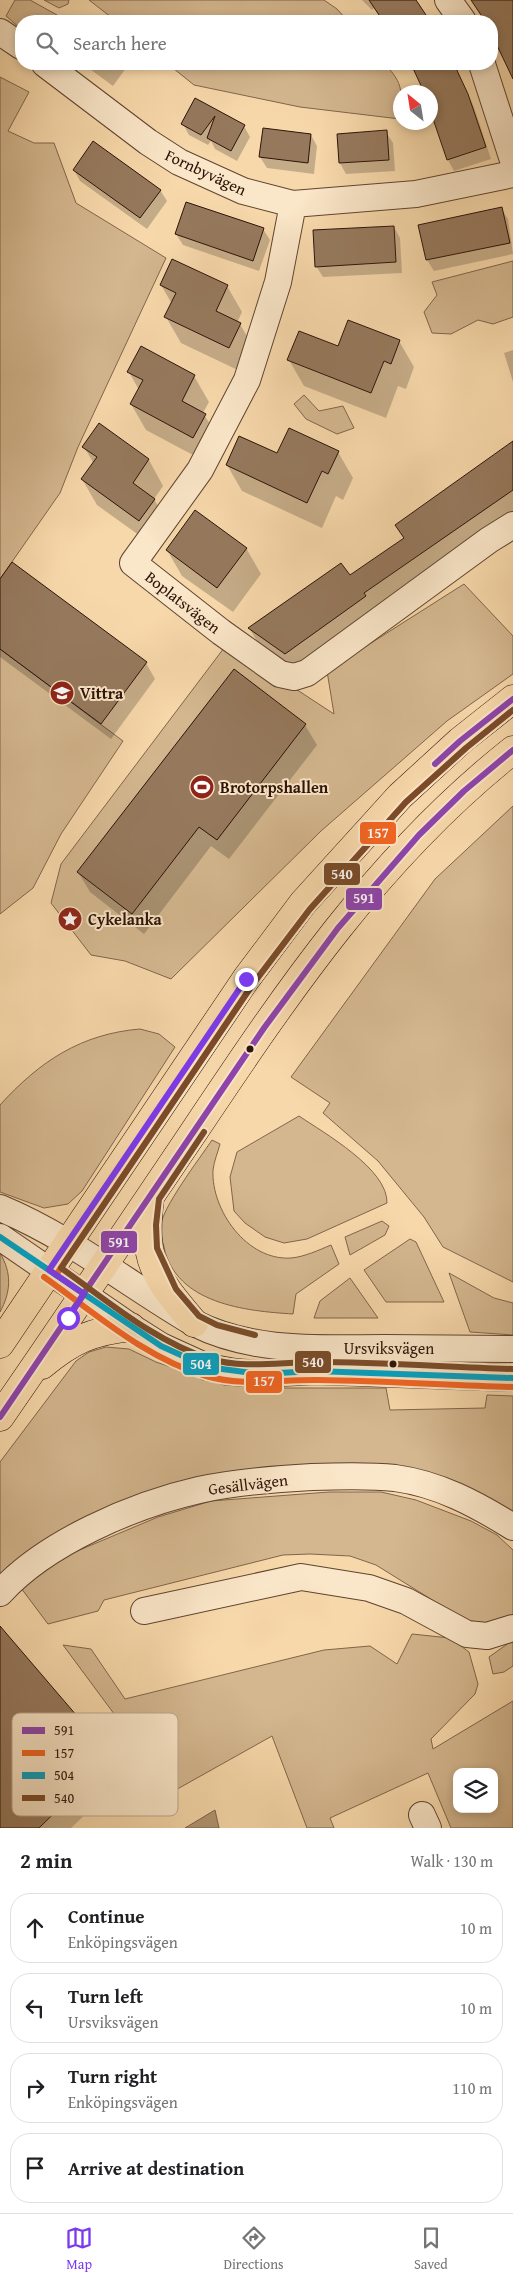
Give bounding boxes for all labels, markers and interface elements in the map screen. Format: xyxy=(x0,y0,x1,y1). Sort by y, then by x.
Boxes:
search box xyxy=(15,15,498,70)
icon: search xyxy=(33,29,61,57)
text: Search here xyxy=(73,29,167,57)
north arrow xyxy=(393,85,438,130)
street label: Fornbyvägen xyxy=(161,143,251,201)
street label: Boplatsvägen xyxy=(140,565,226,639)
school or university icon: Vittra xyxy=(49,680,75,706)
place label: Vittra xyxy=(80,681,124,705)
sports icon: Brotorpshallen xyxy=(189,774,215,800)
place label: Brotorpshallen xyxy=(220,775,329,799)
line badge: 157 xyxy=(359,821,397,845)
text: 157 xyxy=(367,823,389,843)
line badge: 540 xyxy=(323,862,361,886)
text: 540 xyxy=(331,864,353,884)
line badge: 591 xyxy=(345,887,383,911)
text: 591 xyxy=(353,888,375,908)
place icon: Cykelanka xyxy=(57,906,83,932)
place label: Cykelanka xyxy=(88,907,163,931)
route end xyxy=(235,968,258,991)
unlabelled marker xyxy=(245,1044,255,1054)
line badge: 591 xyxy=(100,1230,138,1254)
text: 591 xyxy=(108,1232,130,1252)
route start xyxy=(57,1307,80,1330)
street label: Ursviksvägen xyxy=(344,1336,434,1360)
line badge: 540 xyxy=(294,1350,332,1374)
line badge: 504 xyxy=(182,1352,220,1376)
text: 540 xyxy=(302,1352,324,1372)
text: 504 xyxy=(190,1354,212,1374)
unlabelled marker xyxy=(388,1359,398,1369)
line badge: 157 xyxy=(245,1370,283,1394)
text: 157 xyxy=(253,1371,275,1391)
street label: Gesällvägen xyxy=(207,1467,289,1501)
legend xyxy=(12,1713,178,1816)
text: 591 xyxy=(54,1720,74,1740)
text: 157 xyxy=(54,1743,74,1763)
text: 504 xyxy=(54,1765,74,1785)
map controls xyxy=(453,1768,498,1813)
button: layers xyxy=(453,1768,498,1813)
text: 540 xyxy=(54,1788,74,1808)
text: 2 min xyxy=(20,1845,72,1876)
text: Walk · 130 m xyxy=(410,1849,493,1873)
text: Continue xyxy=(68,1902,145,1930)
icon: ahead xyxy=(21,1914,49,1942)
text: 10 m xyxy=(460,1916,492,1940)
text: Enköpingsvägen xyxy=(68,1930,178,1954)
text: Turn left xyxy=(68,1982,143,2010)
icon: left xyxy=(21,1994,49,2022)
text: 10 m xyxy=(460,1996,492,2020)
text: Ursviksvägen xyxy=(68,2010,158,2034)
text: Turn right xyxy=(68,2062,157,2090)
icon: right xyxy=(21,2074,49,2102)
text: 110 m xyxy=(452,2076,492,2100)
text: Enköpingsvägen xyxy=(68,2090,178,2114)
icon: arrive xyxy=(21,2154,49,2182)
text: Arrive at destination xyxy=(68,2154,244,2182)
tab: Map xyxy=(65,2224,93,2274)
tab: Directions xyxy=(223,2224,284,2274)
tab: Saved xyxy=(414,2224,448,2274)

